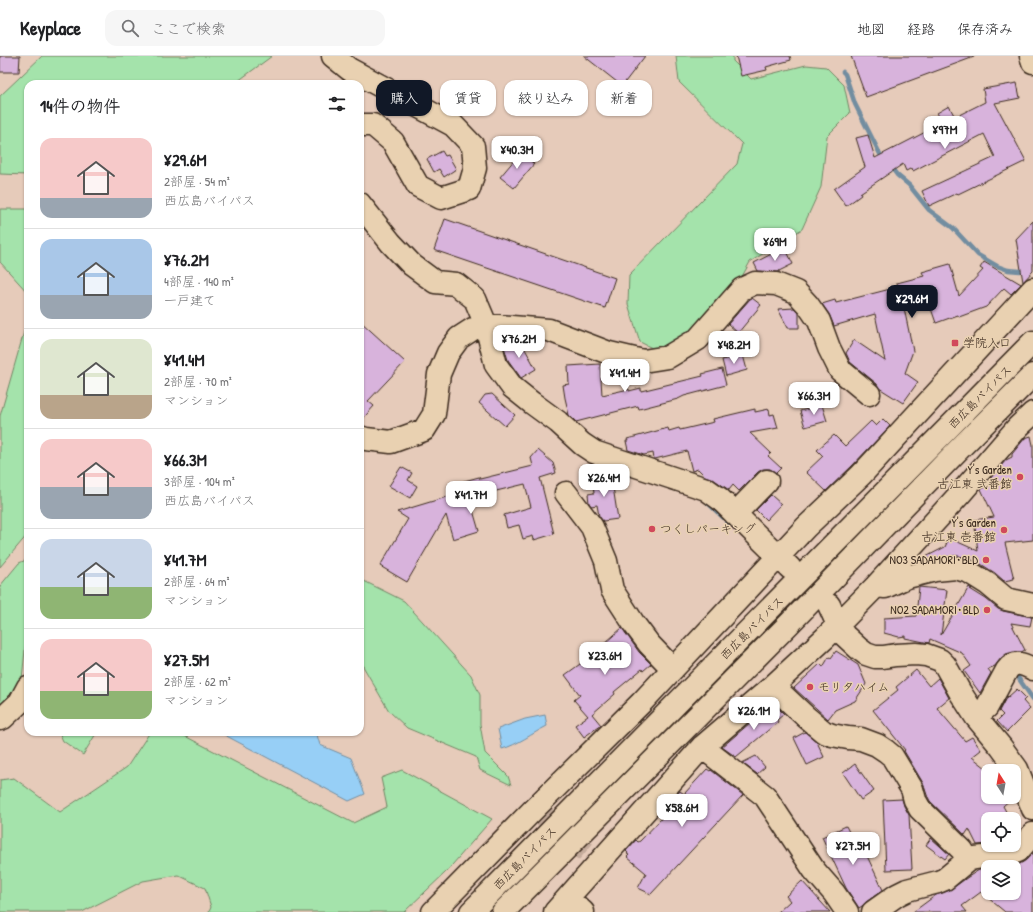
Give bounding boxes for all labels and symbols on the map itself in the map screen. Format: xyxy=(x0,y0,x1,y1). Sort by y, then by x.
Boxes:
pin: ¥97M xyxy=(921,116,969,150)
pin: ¥40.3M xyxy=(484,136,550,170)
pin: ¥69M xyxy=(751,228,799,262)
pin: ¥29.6M xyxy=(879,285,945,319)
pin: ¥76.2M xyxy=(486,325,552,359)
pin: ¥48.2M xyxy=(701,331,767,365)
place label: 学院入口 xyxy=(963,334,1011,351)
marker: 学院入口 xyxy=(950,338,960,348)
pin: ¥41.4M xyxy=(592,359,658,393)
street label: 西広島バイパス xyxy=(944,361,1015,432)
pin: ¥66.3M xyxy=(781,382,847,416)
place label: Y's Garden 古江東 弐番館 xyxy=(937,461,1012,492)
pin: ¥26.4M xyxy=(571,464,637,498)
marker: Y's Garden 古江東 弐番館 xyxy=(1015,472,1025,482)
pin: ¥41.7M xyxy=(438,481,504,515)
place label: Y's Garden 古江東 壱番館 xyxy=(921,514,996,545)
place label: つくしパーキング xyxy=(660,520,756,537)
marker: つくしパーキング xyxy=(647,524,657,534)
marker: Y's Garden 古江東 壱番館 xyxy=(999,525,1009,535)
place label: NO3 SADAMORI･BLD xyxy=(890,551,978,568)
marker: NO3 SADAMORI･BLD xyxy=(981,555,991,565)
street label: 西広島バイパス xyxy=(716,592,787,663)
place label: NO2 SADAMORI･BLD xyxy=(890,601,979,618)
marker: NO2 SADAMORI･BLD xyxy=(982,605,992,615)
pin: ¥23.6M xyxy=(572,642,638,676)
place label: モリタハイム xyxy=(818,678,890,695)
marker: モリタハイム xyxy=(805,682,815,692)
pin: ¥26.1M xyxy=(721,697,787,731)
north arrow xyxy=(981,764,1021,804)
pin: ¥58.6M xyxy=(649,794,715,828)
street label: 西広島バイパス xyxy=(489,822,560,893)
pin: ¥27.5M xyxy=(820,832,886,866)

